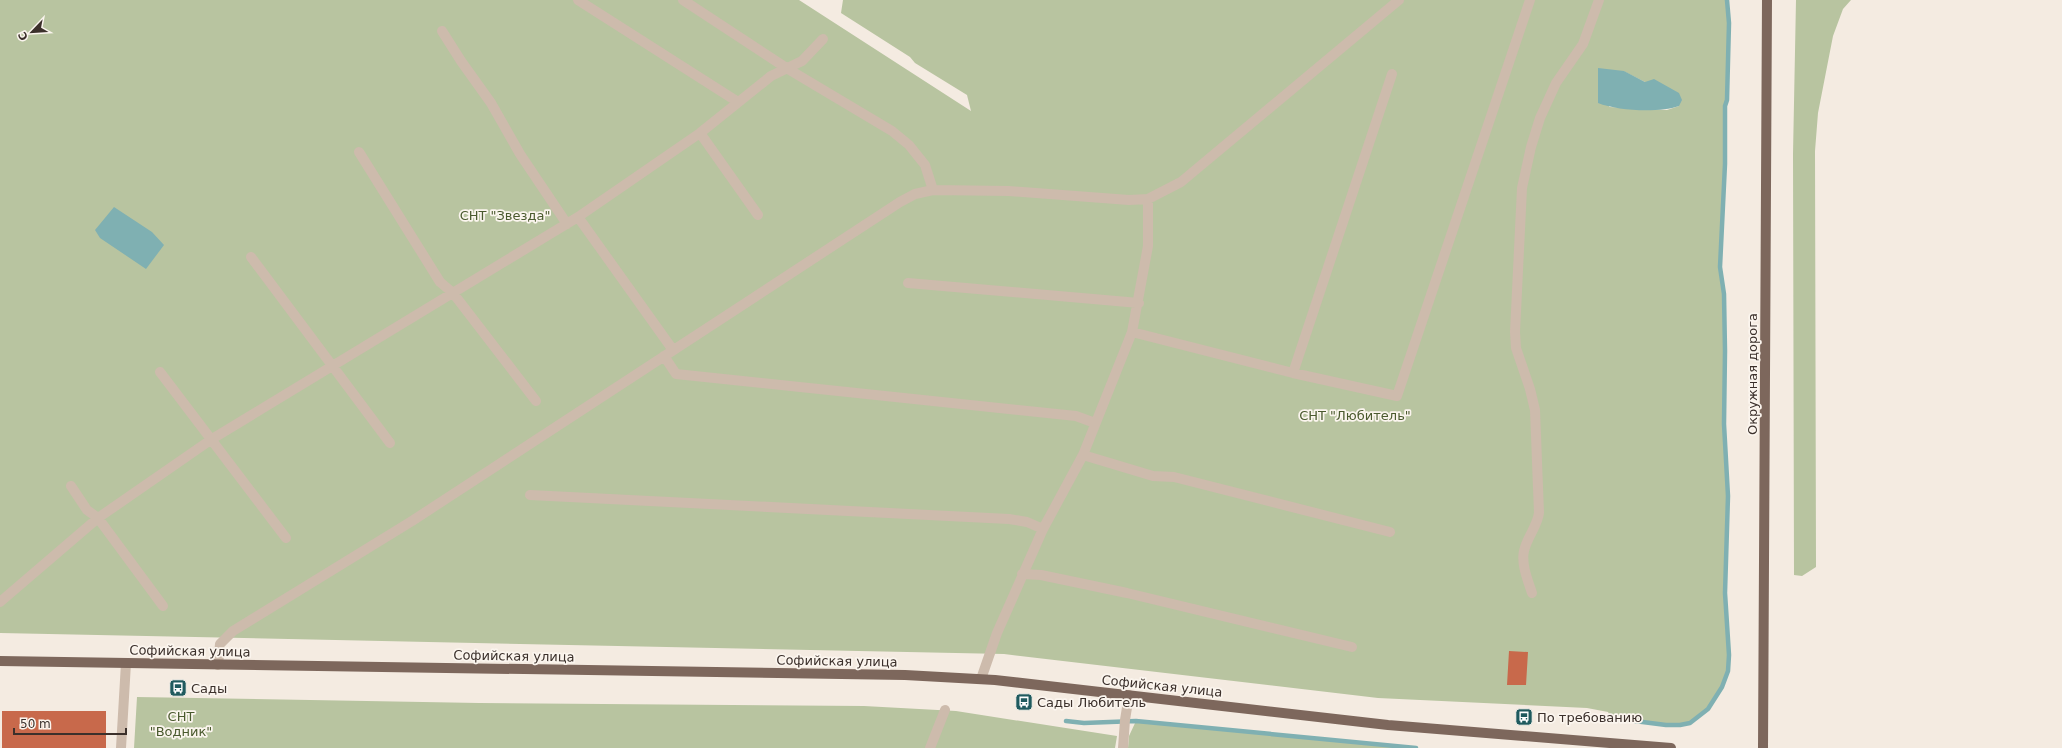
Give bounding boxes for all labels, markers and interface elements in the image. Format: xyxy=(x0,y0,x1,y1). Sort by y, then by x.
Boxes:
north arrow xyxy=(12,12,52,52)
text: С xyxy=(16,30,31,42)
park label: СНТ "Звезда" xyxy=(460,208,550,223)
street label: Окружная дорога xyxy=(1745,313,1760,435)
park label: СНТ "Любитель" xyxy=(1299,408,1411,423)
street label: Софийская улица xyxy=(129,642,251,660)
street label: Софийская улица xyxy=(453,647,575,665)
street label: Софийская улица xyxy=(776,652,898,670)
street label: Софийская улица xyxy=(1101,672,1223,700)
bus stop icon: Сады xyxy=(168,678,188,698)
place label: Сады xyxy=(191,681,227,696)
bus stop icon: Сады Любитель xyxy=(1014,692,1034,712)
place label: Сады Любитель xyxy=(1037,695,1146,710)
bus stop icon: По требованию xyxy=(1514,707,1534,727)
park label: СНТ "Водник" xyxy=(150,709,212,739)
scale bar xyxy=(14,710,126,736)
place label: По требованию xyxy=(1537,710,1642,725)
text: 50 m xyxy=(20,717,51,731)

